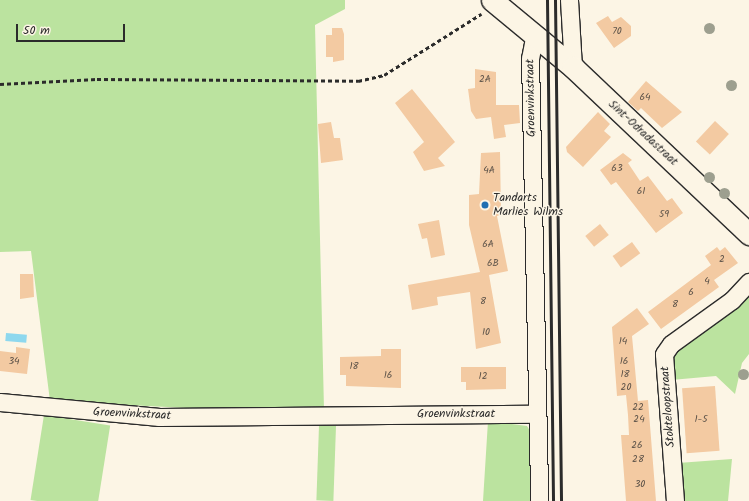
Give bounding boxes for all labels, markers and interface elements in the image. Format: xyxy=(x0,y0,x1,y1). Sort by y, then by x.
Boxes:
scale bar xyxy=(18,16,127,42)
text: 50 m xyxy=(23,21,50,40)
house number: 70 xyxy=(612,26,622,38)
street label: Groenvinkstraat xyxy=(523,59,539,137)
house number: 2A xyxy=(479,74,491,86)
house number: 64 xyxy=(639,92,651,104)
street label: Sint-Odradastraat xyxy=(605,97,681,169)
house number: 63 xyxy=(611,163,623,175)
house number: 4A xyxy=(483,165,495,177)
house number: 61 xyxy=(637,186,645,198)
place label: Tandarts Marlies Wilms xyxy=(493,191,563,219)
marker: Tandarts Marlies Wilms xyxy=(480,200,490,210)
house number: 59 xyxy=(659,209,669,221)
house number: 6A xyxy=(482,239,494,251)
house number: 2 xyxy=(719,254,725,266)
house number: 6B xyxy=(487,258,499,270)
house number: 4 xyxy=(704,276,710,288)
house number: 6 xyxy=(688,287,694,299)
house number: 8 xyxy=(480,296,486,308)
house number: 8 xyxy=(672,299,678,311)
house number: 10 xyxy=(482,327,490,339)
house number: 14 xyxy=(619,336,627,348)
house number: 34 xyxy=(8,356,20,368)
house number: 16 xyxy=(620,356,628,368)
house number: 18 xyxy=(349,361,359,373)
street label: Stokteloopstraat xyxy=(658,366,678,448)
house number: 18 xyxy=(620,369,630,381)
house number: 16 xyxy=(384,370,392,382)
house number: 12 xyxy=(479,371,487,383)
house number: 20 xyxy=(621,382,631,394)
house number: 22 xyxy=(632,402,644,414)
street label: Groenvinkstraat xyxy=(93,405,171,423)
street label: Groenvinkstraat xyxy=(417,407,495,421)
house number: 24 xyxy=(633,414,645,426)
house number: 1-5 xyxy=(694,414,708,426)
house number: 26 xyxy=(631,440,643,452)
house number: 28 xyxy=(632,454,644,466)
house number: 30 xyxy=(635,479,645,491)

